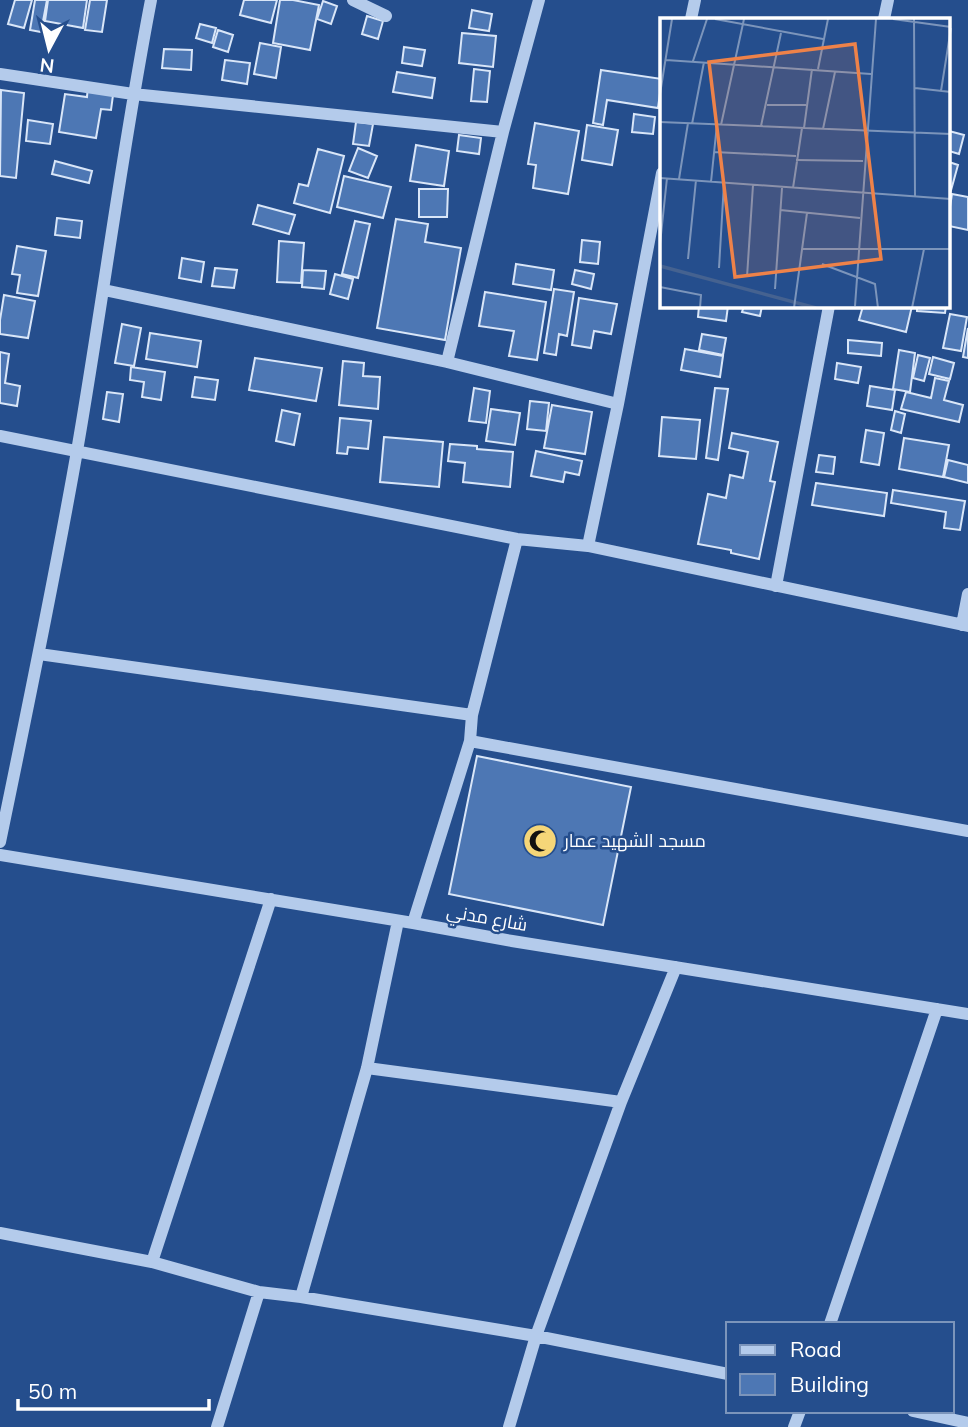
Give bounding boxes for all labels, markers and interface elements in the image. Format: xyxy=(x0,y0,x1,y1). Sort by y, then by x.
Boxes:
north arrow xyxy=(14,14,84,84)
inset map xyxy=(660,18,950,308)
text: N xyxy=(38,53,56,79)
mosque icon: مسجد الشهيد عمار xyxy=(521,822,559,860)
place label: مسجد الشهيد عمار xyxy=(563,829,706,852)
street label: شارع مدني xyxy=(444,899,529,939)
legend xyxy=(726,1322,954,1413)
text: Road xyxy=(790,1336,841,1362)
scale bar xyxy=(18,1368,208,1412)
text: Building xyxy=(790,1371,869,1397)
text: 50 m xyxy=(28,1378,77,1404)

